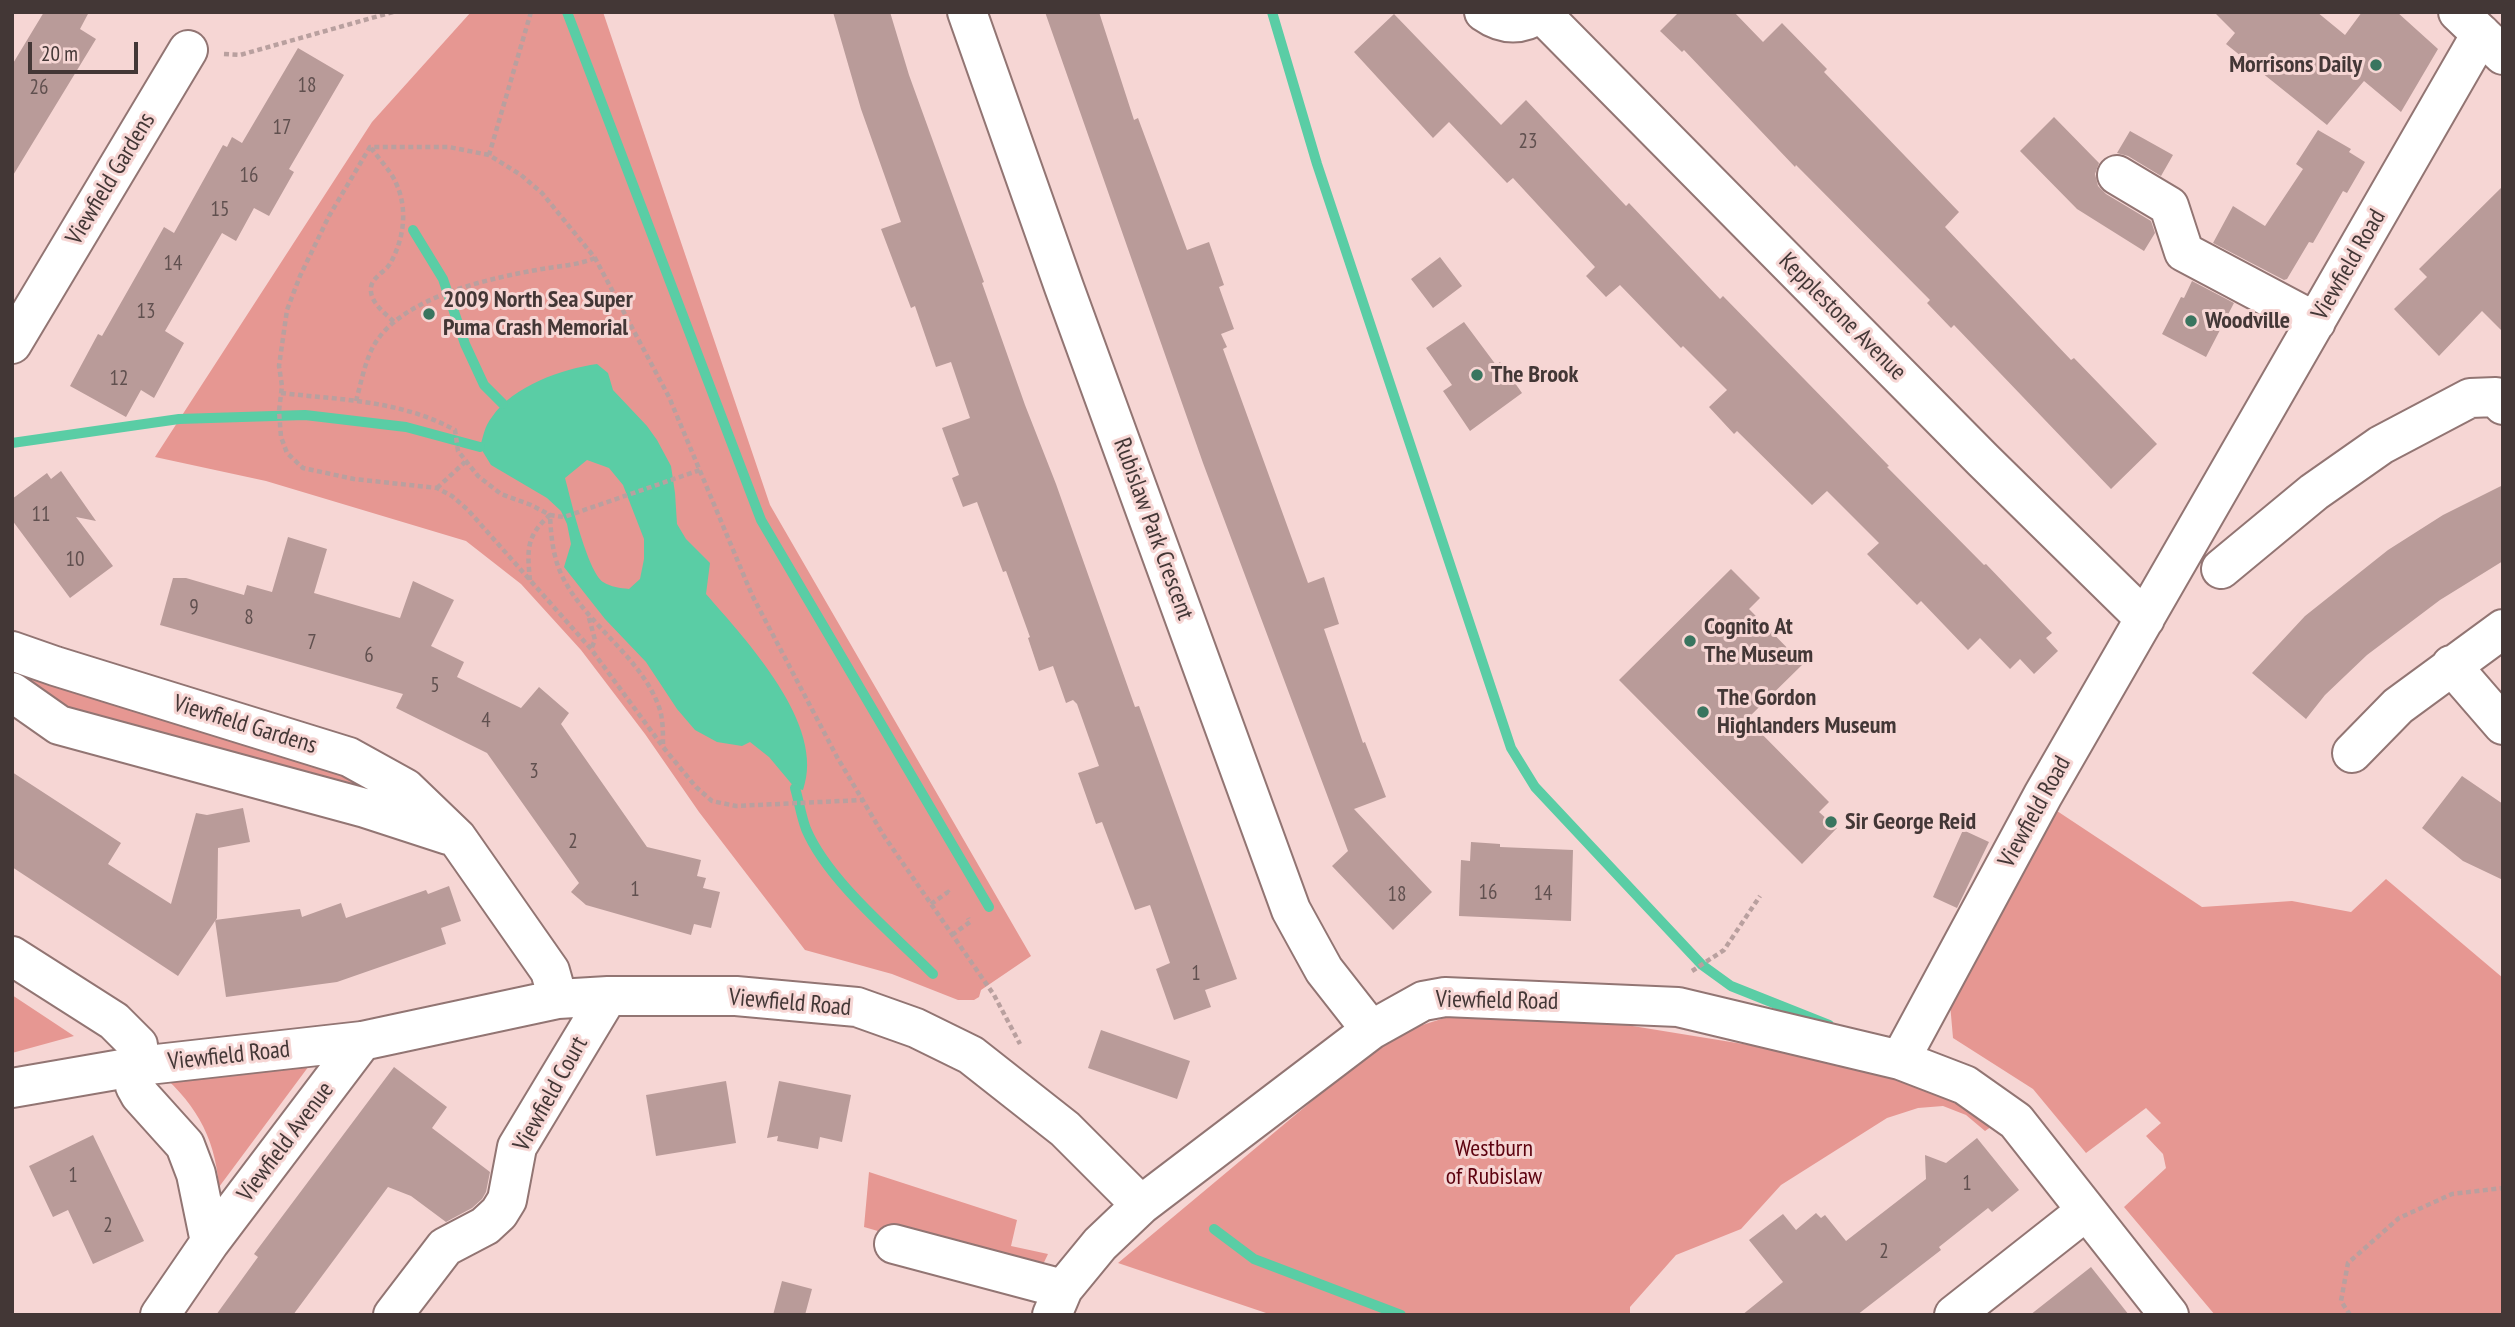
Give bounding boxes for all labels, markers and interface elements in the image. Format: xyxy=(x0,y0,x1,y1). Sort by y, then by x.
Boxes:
scale bar xyxy=(32,28,142,72)
text: 20 m xyxy=(41,40,78,67)
place label: Morrisons Daily xyxy=(2229,51,2362,79)
marker: Morrisons Daily xyxy=(2368,57,2384,73)
house number: 18 xyxy=(298,73,316,99)
house number: 26 xyxy=(30,75,48,101)
street label: Viewfield Gardens xyxy=(60,108,162,250)
house number: 17 xyxy=(273,115,291,141)
house number: 23 xyxy=(1519,129,1537,155)
house number: 16 xyxy=(240,163,258,189)
house number: 15 xyxy=(211,197,229,223)
street label: Viewfield Road xyxy=(2306,205,2392,325)
street label: Kepplestone Avenue xyxy=(1772,247,1912,387)
house number: 14 xyxy=(164,251,182,277)
place label: 2009 North Sea Super Puma Crash Memorial xyxy=(443,286,633,342)
house number: 13 xyxy=(137,299,155,325)
marker: 2009 North Sea Super Puma Crash Memorial xyxy=(421,306,437,322)
place label: Woodville xyxy=(2205,307,2290,335)
marker: Woodville xyxy=(2183,313,2199,329)
place label: The Brook xyxy=(1491,361,1578,389)
house number: 12 xyxy=(110,366,128,392)
marker: The Brook xyxy=(1469,367,1485,383)
street label: Rubislaw Park Crescent xyxy=(1107,434,1199,624)
house number: 11 xyxy=(32,502,50,528)
house number: 10 xyxy=(66,547,84,573)
house number: 9 xyxy=(189,595,199,621)
house number: 8 xyxy=(244,605,254,631)
place label: Cognito At The Museum xyxy=(1704,613,1813,669)
house number: 7 xyxy=(307,630,317,656)
marker: Cognito At The Museum xyxy=(1682,633,1698,649)
house number: 6 xyxy=(364,643,374,669)
house number: 5 xyxy=(430,673,440,699)
place label: The Gordon Highlanders Museum xyxy=(1717,684,1896,740)
street label: Viewfield Gardens xyxy=(170,690,320,760)
marker: The Gordon Highlanders Museum xyxy=(1695,704,1711,720)
house number: 4 xyxy=(481,708,491,734)
street label: Viewfield Road xyxy=(1993,751,2077,873)
house number: 3 xyxy=(529,759,539,785)
place label: Sir George Reid xyxy=(1845,808,1976,836)
marker: Sir George Reid xyxy=(1823,814,1839,830)
house number: 2 xyxy=(568,829,578,855)
house number: 1 xyxy=(630,877,640,903)
house number: 16 xyxy=(1479,880,1497,906)
house number: 14 xyxy=(1534,881,1552,907)
house number: 18 xyxy=(1388,882,1406,908)
house number: 1 xyxy=(1191,961,1201,987)
street label: Viewfield Road xyxy=(728,983,852,1023)
street label: Viewfield Road xyxy=(1435,986,1559,1016)
street label: Viewfield Court xyxy=(508,1032,594,1156)
street label: Viewfield Road xyxy=(167,1035,291,1077)
street label: Viewfield Avenue xyxy=(232,1076,340,1208)
park label: Westburn of Rubislaw xyxy=(1446,1135,1542,1191)
house number: 1 xyxy=(68,1163,78,1189)
house number: 1 xyxy=(1962,1171,1972,1197)
house number: 2 xyxy=(103,1213,113,1239)
house number: 2 xyxy=(1879,1239,1889,1265)

